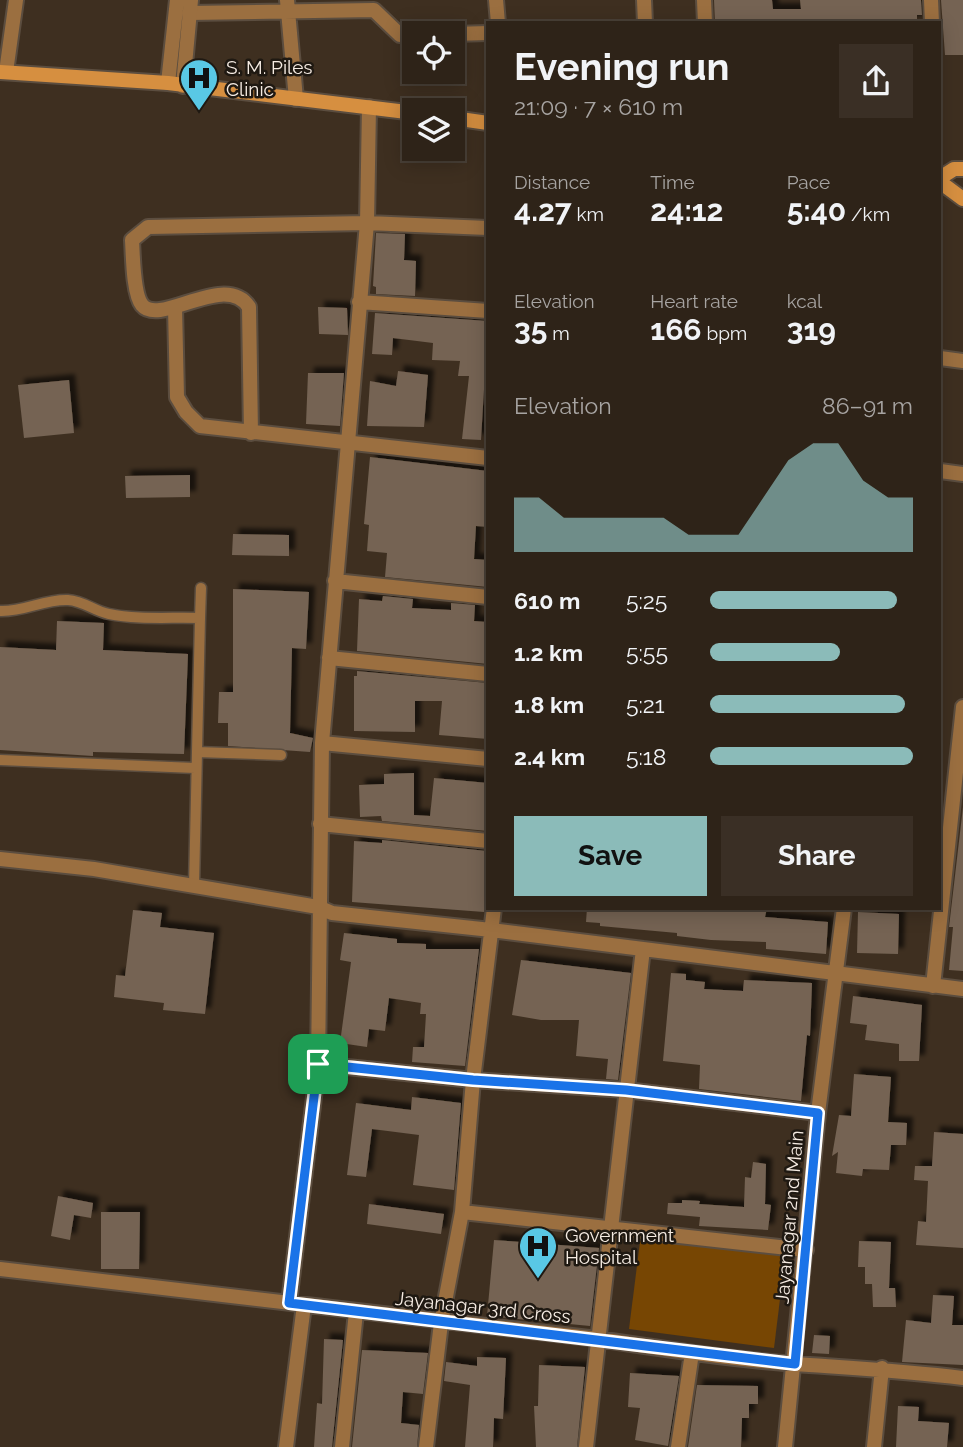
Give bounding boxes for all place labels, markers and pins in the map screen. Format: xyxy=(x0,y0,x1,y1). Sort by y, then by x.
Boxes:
place label: S. M. Piles Clinic xyxy=(226,56,313,100)
hospital icon: S. M. Piles Clinic xyxy=(178,57,220,112)
pin xyxy=(288,1034,348,1094)
place label: Government Hospital xyxy=(565,1224,675,1268)
hospital icon: Government Hospital xyxy=(517,1225,559,1280)

